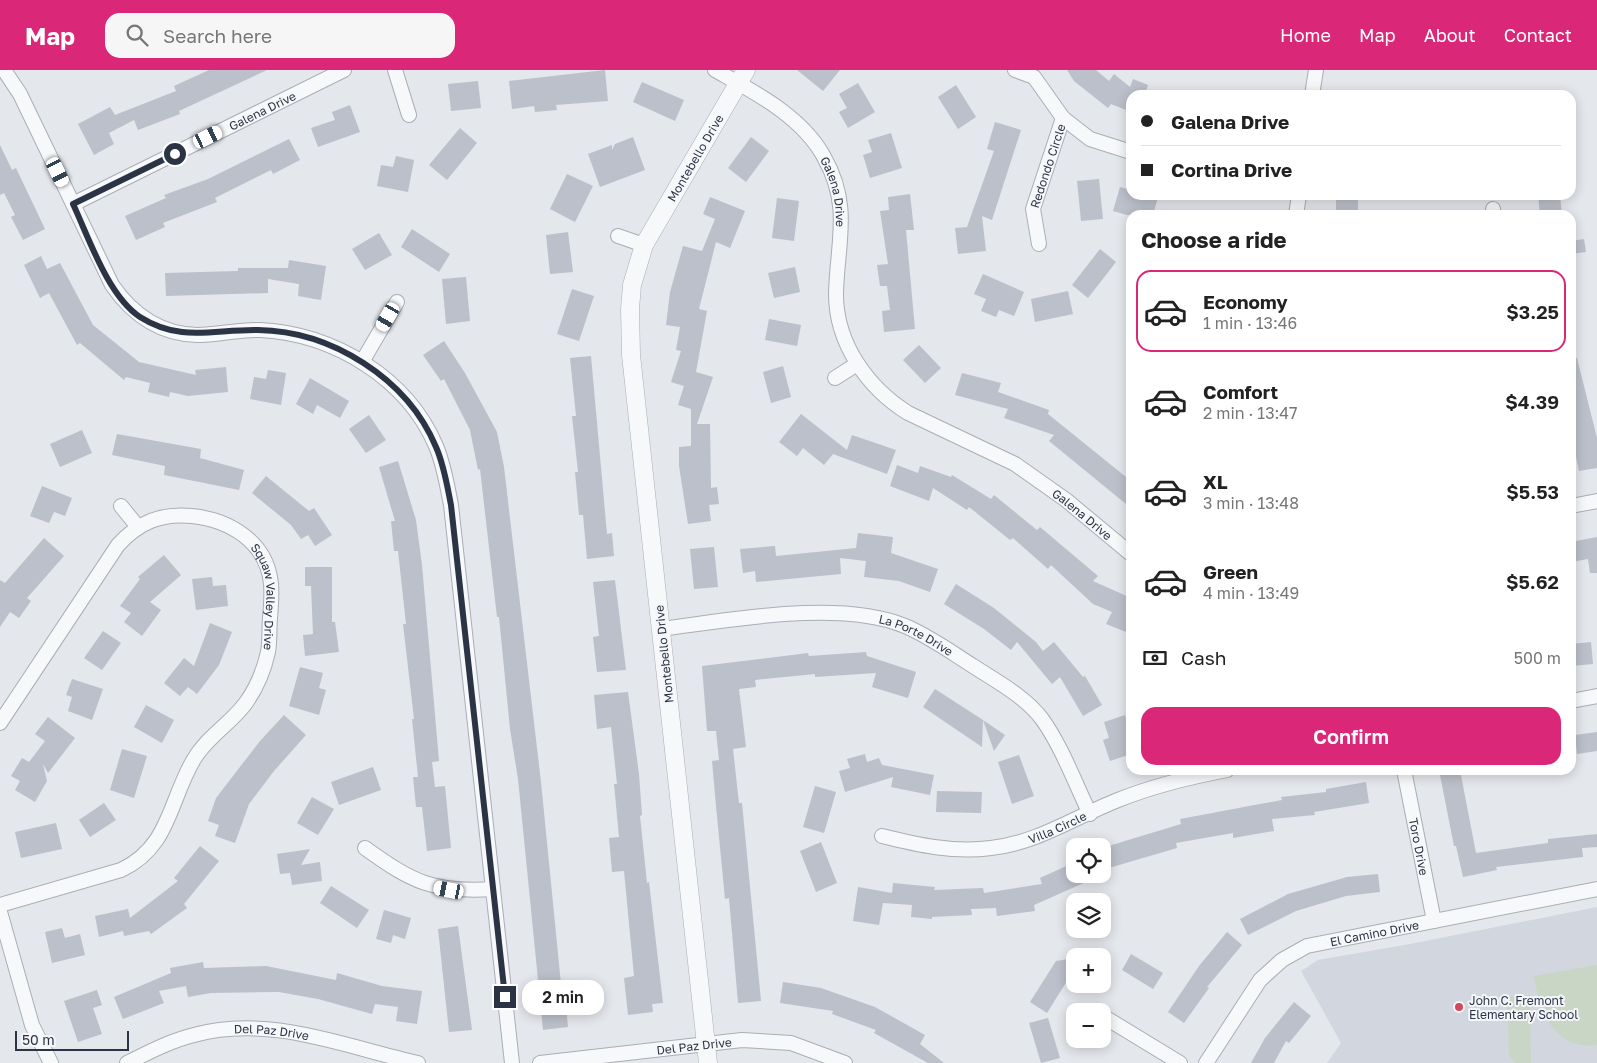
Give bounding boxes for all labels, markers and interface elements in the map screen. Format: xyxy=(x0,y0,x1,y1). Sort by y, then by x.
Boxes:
search box xyxy=(105,13,455,58)
text: Map xyxy=(25,21,75,50)
icon: search xyxy=(123,21,151,49)
text: Search here xyxy=(163,24,272,47)
text: Home xyxy=(1280,24,1331,46)
text: Map xyxy=(1359,24,1396,46)
text: About xyxy=(1424,24,1476,46)
text: Contact xyxy=(1504,24,1572,46)
street label: Galena Drive xyxy=(226,88,298,133)
text: Galena Drive xyxy=(1171,110,1289,133)
street label: Montebello Drive xyxy=(664,111,726,204)
street label: Redondo Circle xyxy=(1026,122,1068,210)
car xyxy=(191,124,224,150)
route start xyxy=(164,143,186,165)
street label: Galena Drive xyxy=(818,154,848,227)
car xyxy=(44,155,71,189)
text: Cortina Drive xyxy=(1171,158,1292,181)
text: Choose a ride xyxy=(1141,226,1287,253)
icon: car xyxy=(1143,289,1188,334)
text: Economy xyxy=(1203,290,1288,313)
car xyxy=(374,300,401,334)
text: $3.25 xyxy=(1506,300,1559,323)
text: 1 min · 13:46 xyxy=(1203,313,1297,333)
icon: car xyxy=(1143,379,1188,424)
text: Comfort xyxy=(1203,380,1278,403)
text: $4.39 xyxy=(1505,390,1559,413)
text: 2 min · 13:47 xyxy=(1203,403,1298,423)
icon: car xyxy=(1143,469,1188,514)
text: XL xyxy=(1203,470,1228,493)
text: $5.53 xyxy=(1506,480,1559,503)
street label: Galena Drive xyxy=(1049,485,1115,543)
text: 3 min · 13:48 xyxy=(1203,493,1299,513)
street label: Squaw Valley Drive xyxy=(248,540,279,651)
icon: car xyxy=(1143,559,1188,604)
text: Green xyxy=(1203,560,1258,583)
text: $5.62 xyxy=(1506,570,1559,593)
text: 4 min · 13:49 xyxy=(1203,583,1299,603)
street label: Montebello Drive xyxy=(651,604,677,704)
street label: La Porte Drive xyxy=(877,611,956,659)
icon: cash xyxy=(1141,644,1169,672)
text: Cash xyxy=(1181,646,1226,669)
text: 500 m xyxy=(1514,648,1561,668)
button: Confirm xyxy=(1141,707,1561,765)
street label: Villa Circle xyxy=(1026,808,1089,846)
street label: Toro Drive xyxy=(1406,817,1432,877)
map controls xyxy=(1066,838,1111,1048)
button: locate xyxy=(1066,838,1111,883)
car xyxy=(432,880,465,900)
button: layers xyxy=(1066,893,1111,938)
street label: El Camino Drive xyxy=(1329,917,1420,949)
button: + xyxy=(1066,948,1111,993)
callout: 2 min xyxy=(522,980,605,1014)
route end xyxy=(494,986,516,1008)
text: 2 min xyxy=(542,987,584,1007)
place label: John C. Fremont Elementary School xyxy=(1469,993,1578,1022)
marker: John C. Fremont Elementary School xyxy=(1453,1001,1465,1013)
button: − xyxy=(1066,1003,1111,1048)
street label: Del Paz Drive xyxy=(234,1021,310,1043)
scale bar xyxy=(15,1028,129,1051)
text: 50 m xyxy=(22,1031,55,1048)
street label: Del Paz Drive xyxy=(656,1034,732,1057)

